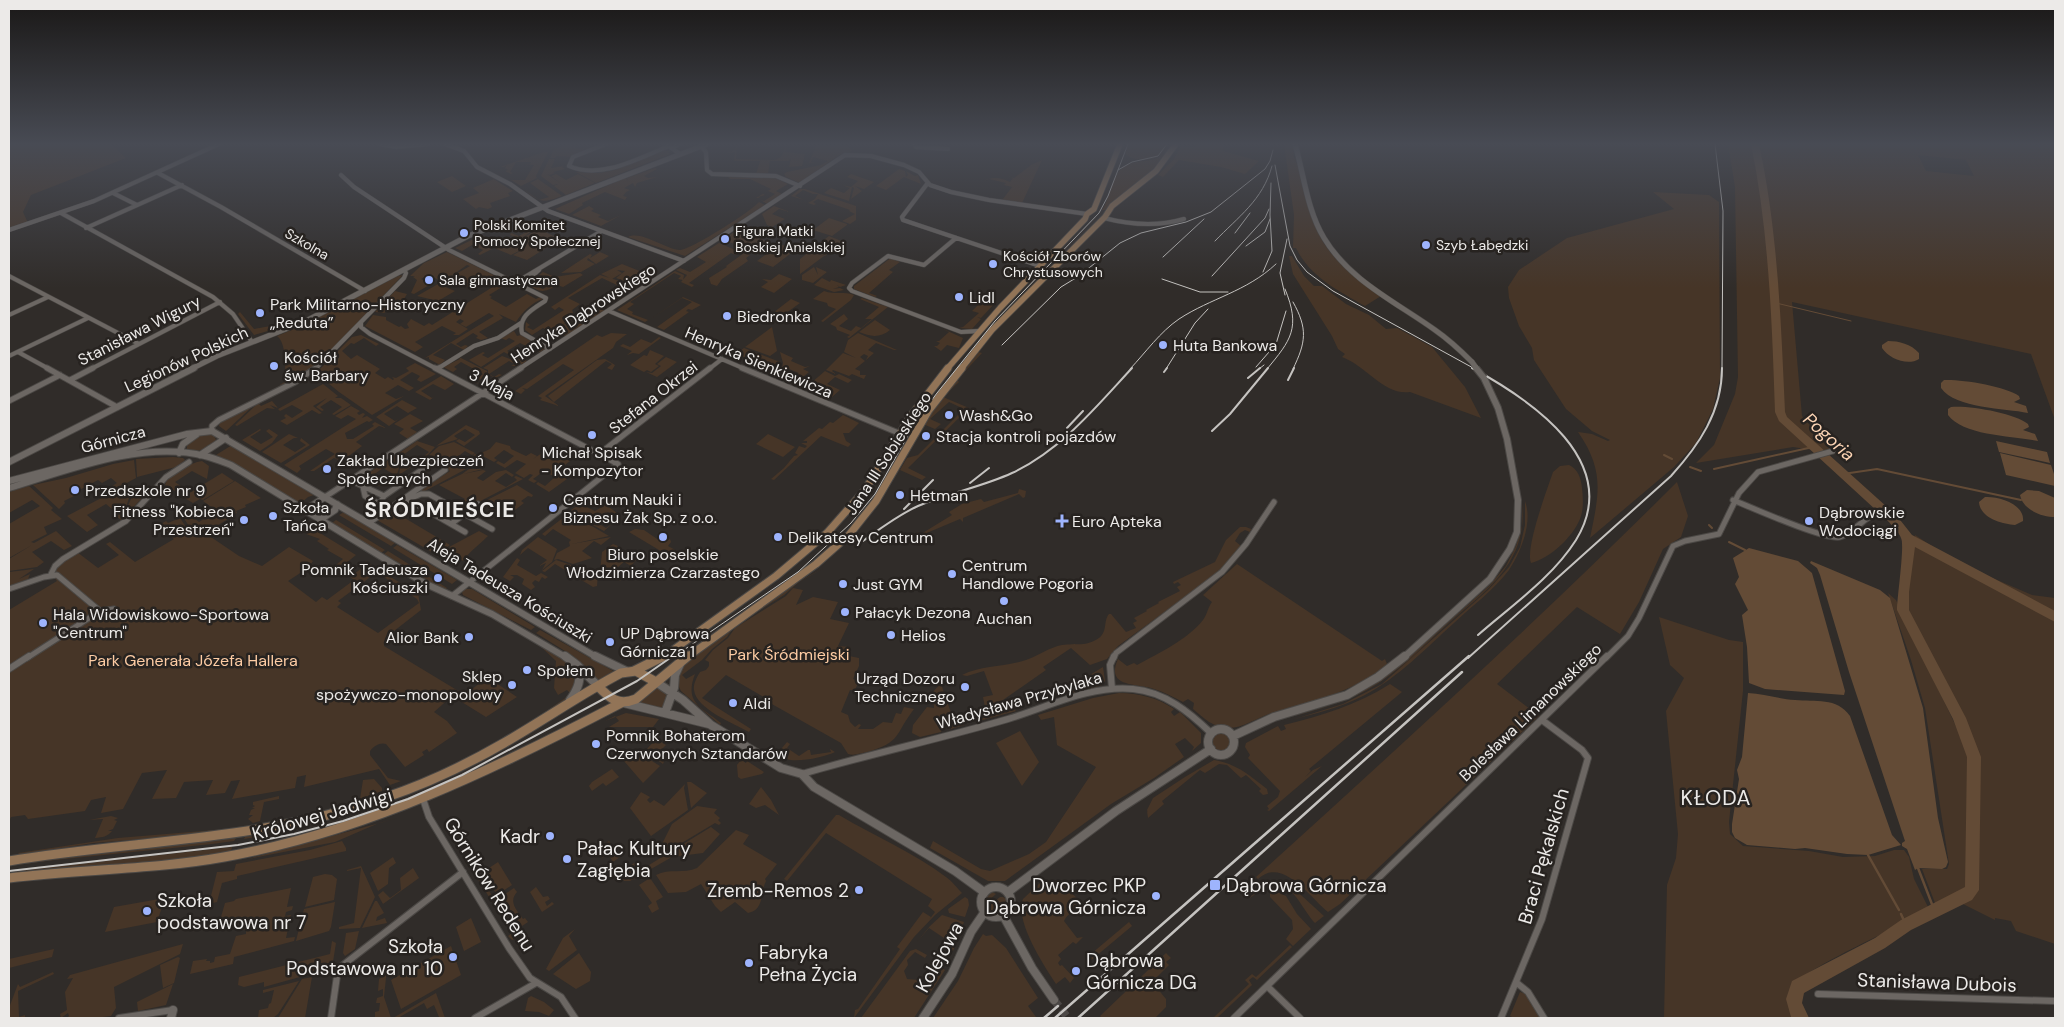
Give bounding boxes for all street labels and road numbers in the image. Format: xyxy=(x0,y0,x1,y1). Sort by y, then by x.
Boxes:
street label: Szkolna xyxy=(282,224,332,264)
street label: Henryka Dąbrowskiego xyxy=(507,259,660,368)
street label: Stanisława Wigury xyxy=(74,290,204,370)
street label: Legionów Polskich xyxy=(121,322,252,397)
street label: Henryka Sienkiewicza xyxy=(682,322,836,403)
street label: Stefana Okrzei xyxy=(605,356,702,439)
street label: 3 Maja xyxy=(465,364,518,405)
street label: Jana III Sobieskiego xyxy=(841,388,936,519)
street label: Górnicza xyxy=(79,421,148,458)
street label: Aleja Tadeusza Kościuszki xyxy=(423,533,596,648)
street label: Bolesława Limanowskiego xyxy=(1455,639,1606,786)
street label: Władysława Przybylaka xyxy=(934,667,1104,734)
street label: Królowej Jadwigi xyxy=(249,783,395,846)
street label: Braci Pękalskich xyxy=(1512,785,1575,927)
street label: Górników Redenu xyxy=(438,813,541,956)
street label: Kolejowa xyxy=(910,918,969,997)
street label: Stanisława Dubois xyxy=(1857,967,2017,998)

